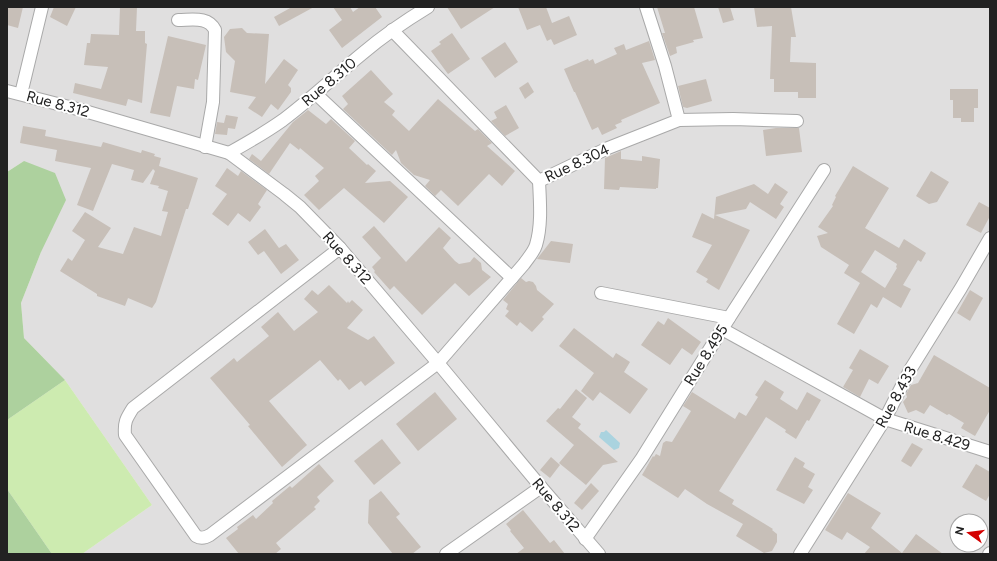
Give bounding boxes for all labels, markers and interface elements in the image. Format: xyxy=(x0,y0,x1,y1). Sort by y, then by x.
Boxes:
street label: Rue 8.310 xyxy=(298,54,360,110)
street label: Rue 8.312 xyxy=(24,87,92,121)
street label: Rue 8.304 xyxy=(542,140,612,186)
street label: Rue 8.312 xyxy=(319,228,375,288)
street label: Rue 8.495 xyxy=(680,321,732,389)
street label: Rue 8.433 xyxy=(872,363,920,431)
street label: Rue 8.429 xyxy=(902,417,972,455)
street label: Rue 8.312 xyxy=(528,474,584,536)
north arrow xyxy=(949,513,989,553)
text: N xyxy=(952,525,967,536)

